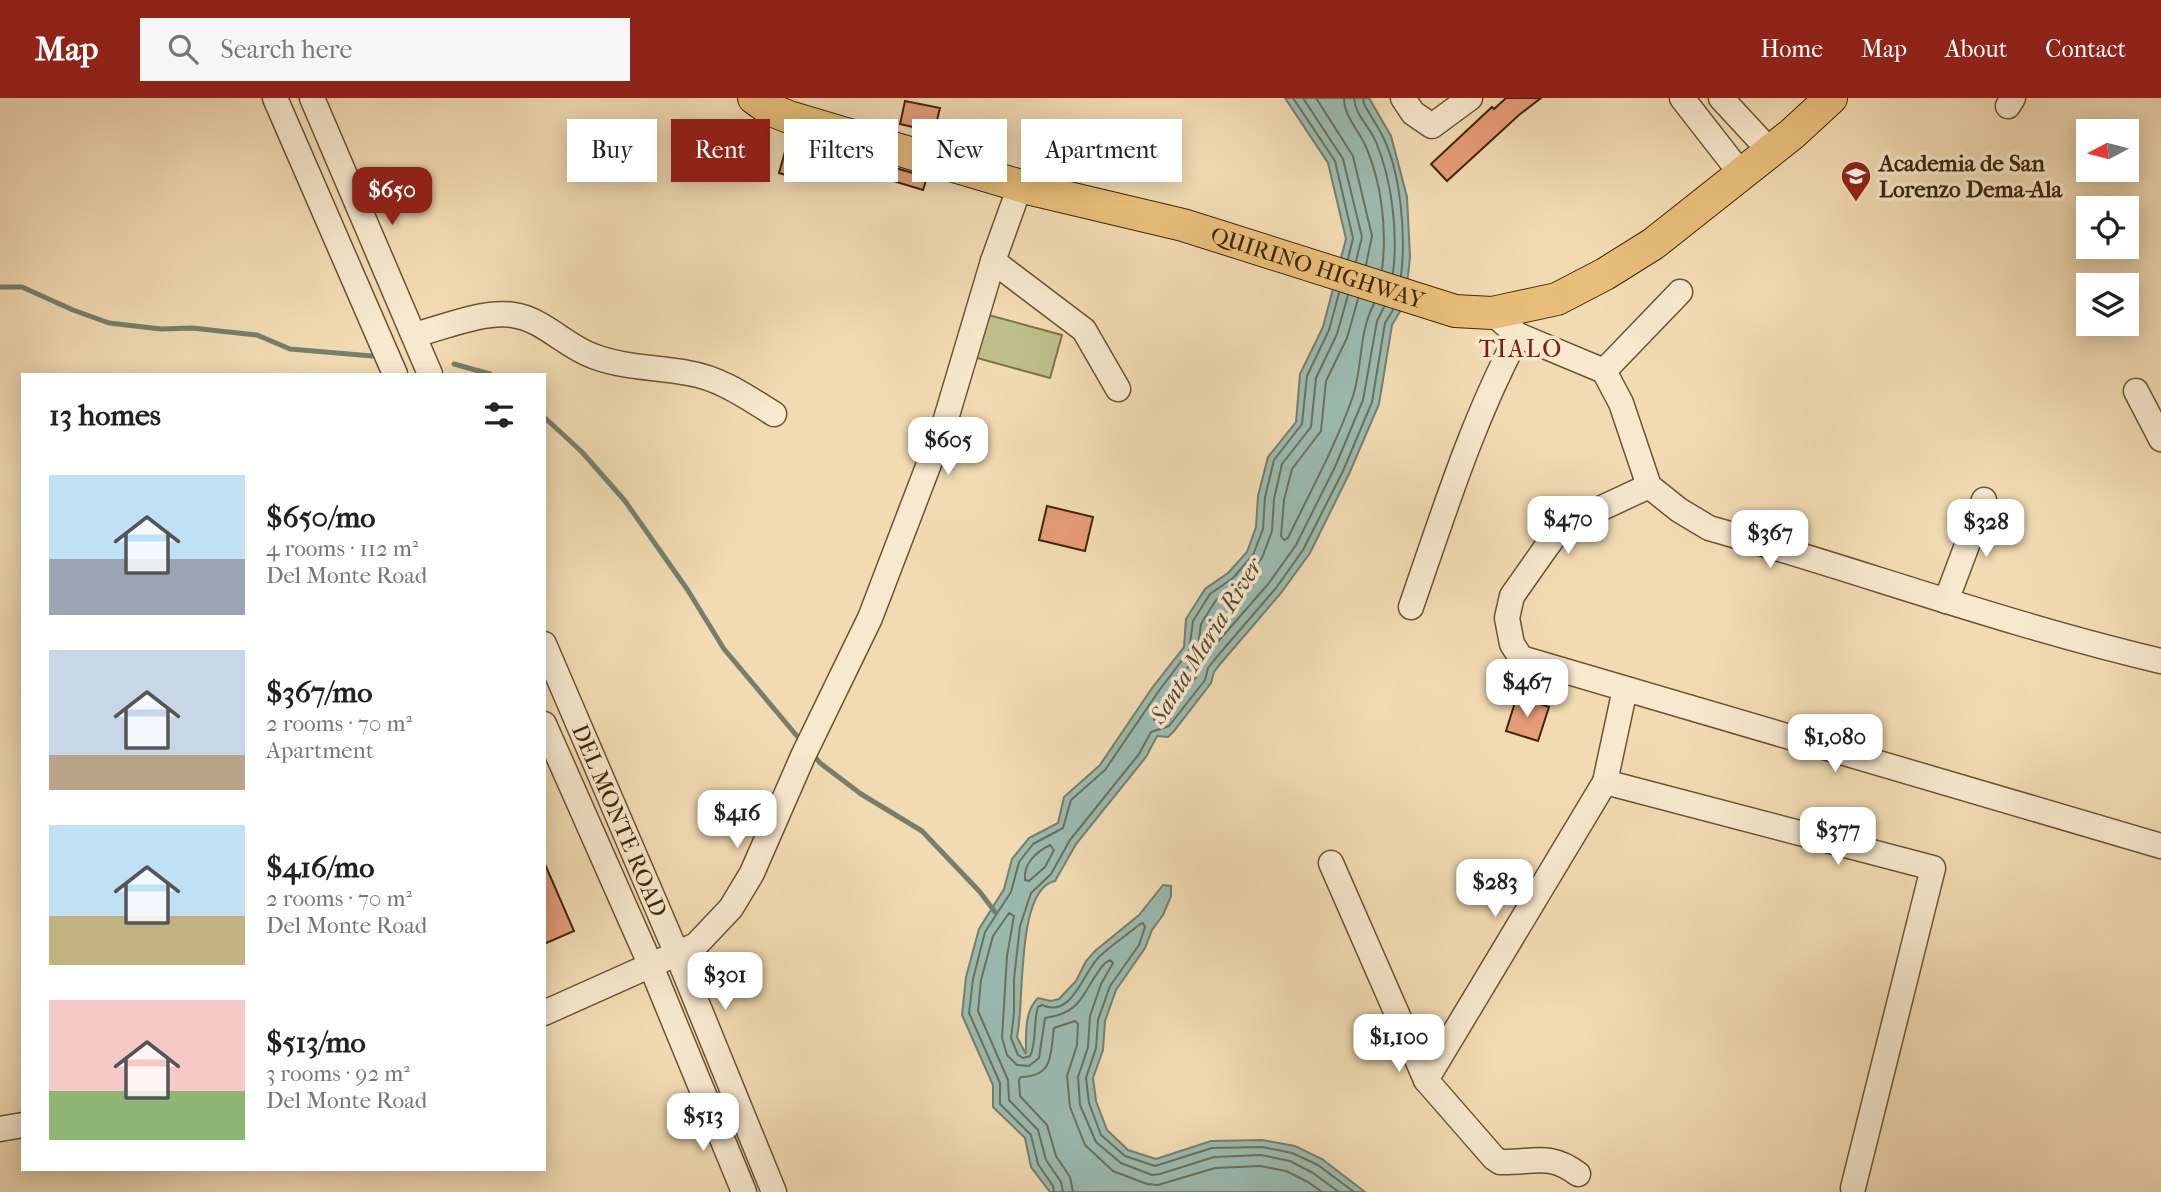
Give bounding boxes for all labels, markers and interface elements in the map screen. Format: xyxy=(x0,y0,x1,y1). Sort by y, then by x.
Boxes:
search box xyxy=(140,18,630,81)
text: Map xyxy=(35,30,98,69)
icon: search xyxy=(164,30,202,68)
text: Search here xyxy=(220,34,352,65)
text: Home xyxy=(1761,35,1823,63)
text: Map xyxy=(1861,35,1907,63)
text: About xyxy=(1945,35,2007,63)
text: Contact xyxy=(2045,35,2126,63)
chip: Buy xyxy=(567,119,657,182)
chip: Rent xyxy=(671,119,770,182)
chip: Filters xyxy=(784,119,898,182)
chip: New xyxy=(912,119,1007,182)
chip: Apartment xyxy=(1021,119,1182,182)
north arrow xyxy=(2076,119,2138,182)
map controls xyxy=(2076,119,2139,336)
place label: Academia de San Lorenzo Dema-Ala xyxy=(1877,150,2064,203)
school or university icon: Academia de San Lorenzo Dema-Ala xyxy=(1839,159,1873,203)
pin: $650 xyxy=(351,167,433,227)
text: $650 xyxy=(368,176,416,203)
button: locate xyxy=(2076,196,2139,259)
street label: QUIRINO HIGHWAY xyxy=(1207,221,1429,314)
button: layers xyxy=(2076,273,2139,336)
district label: TIALO xyxy=(1479,335,1563,363)
icon: filters xyxy=(480,396,518,434)
text: 13 homes xyxy=(49,398,161,433)
pin: $605 xyxy=(907,418,989,477)
text: $605 xyxy=(924,426,972,453)
pin: $470 xyxy=(1527,496,1609,556)
text: $650/mo xyxy=(266,500,376,535)
pin: $328 xyxy=(1945,500,2027,559)
icon: home xyxy=(105,503,189,587)
text: $470 xyxy=(1543,505,1593,532)
text: $328 xyxy=(1963,508,2009,535)
pin: $367 xyxy=(1729,510,1811,570)
text: $367 xyxy=(1747,519,1793,546)
text: 4 rooms · 112 m² xyxy=(266,535,418,562)
water label: Santa Maria River xyxy=(1143,551,1269,730)
text: Del Monte Road xyxy=(266,562,427,589)
pin: $467 xyxy=(1486,660,1568,719)
text: $467 xyxy=(1502,668,1552,695)
text: $367/mo xyxy=(266,675,372,710)
icon: home xyxy=(105,678,189,762)
text: 2 rooms · 70 m² xyxy=(266,710,412,737)
pin: $1,080 xyxy=(1778,714,1892,774)
street label: DEL MONTE ROAD xyxy=(566,720,673,921)
text: $1,080 xyxy=(1804,723,1866,750)
text: Apartment xyxy=(266,737,374,764)
pin: $416 xyxy=(696,790,778,850)
text: $416 xyxy=(714,799,760,826)
pin: $377 xyxy=(1797,808,1879,867)
text: $377 xyxy=(1816,816,1860,843)
text: $416/mo xyxy=(266,850,374,885)
icon: home xyxy=(105,853,189,937)
pin: $283 xyxy=(1454,860,1536,919)
text: $283 xyxy=(1472,868,1518,895)
text: 2 rooms · 70 m² xyxy=(266,885,412,912)
text: Del Monte Road xyxy=(266,912,427,939)
pin: $301 xyxy=(684,953,766,1012)
text: $301 xyxy=(704,961,746,988)
pin: $1,100 xyxy=(1342,1014,1456,1074)
text: $1,100 xyxy=(1369,1023,1429,1050)
text: $513/mo xyxy=(266,1025,366,1060)
icon: home xyxy=(105,1028,189,1112)
text: 3 rooms · 92 m² xyxy=(266,1060,410,1087)
text: Del Monte Road xyxy=(266,1087,427,1114)
pin: $513 xyxy=(662,1094,744,1153)
text: $513 xyxy=(683,1102,723,1129)

